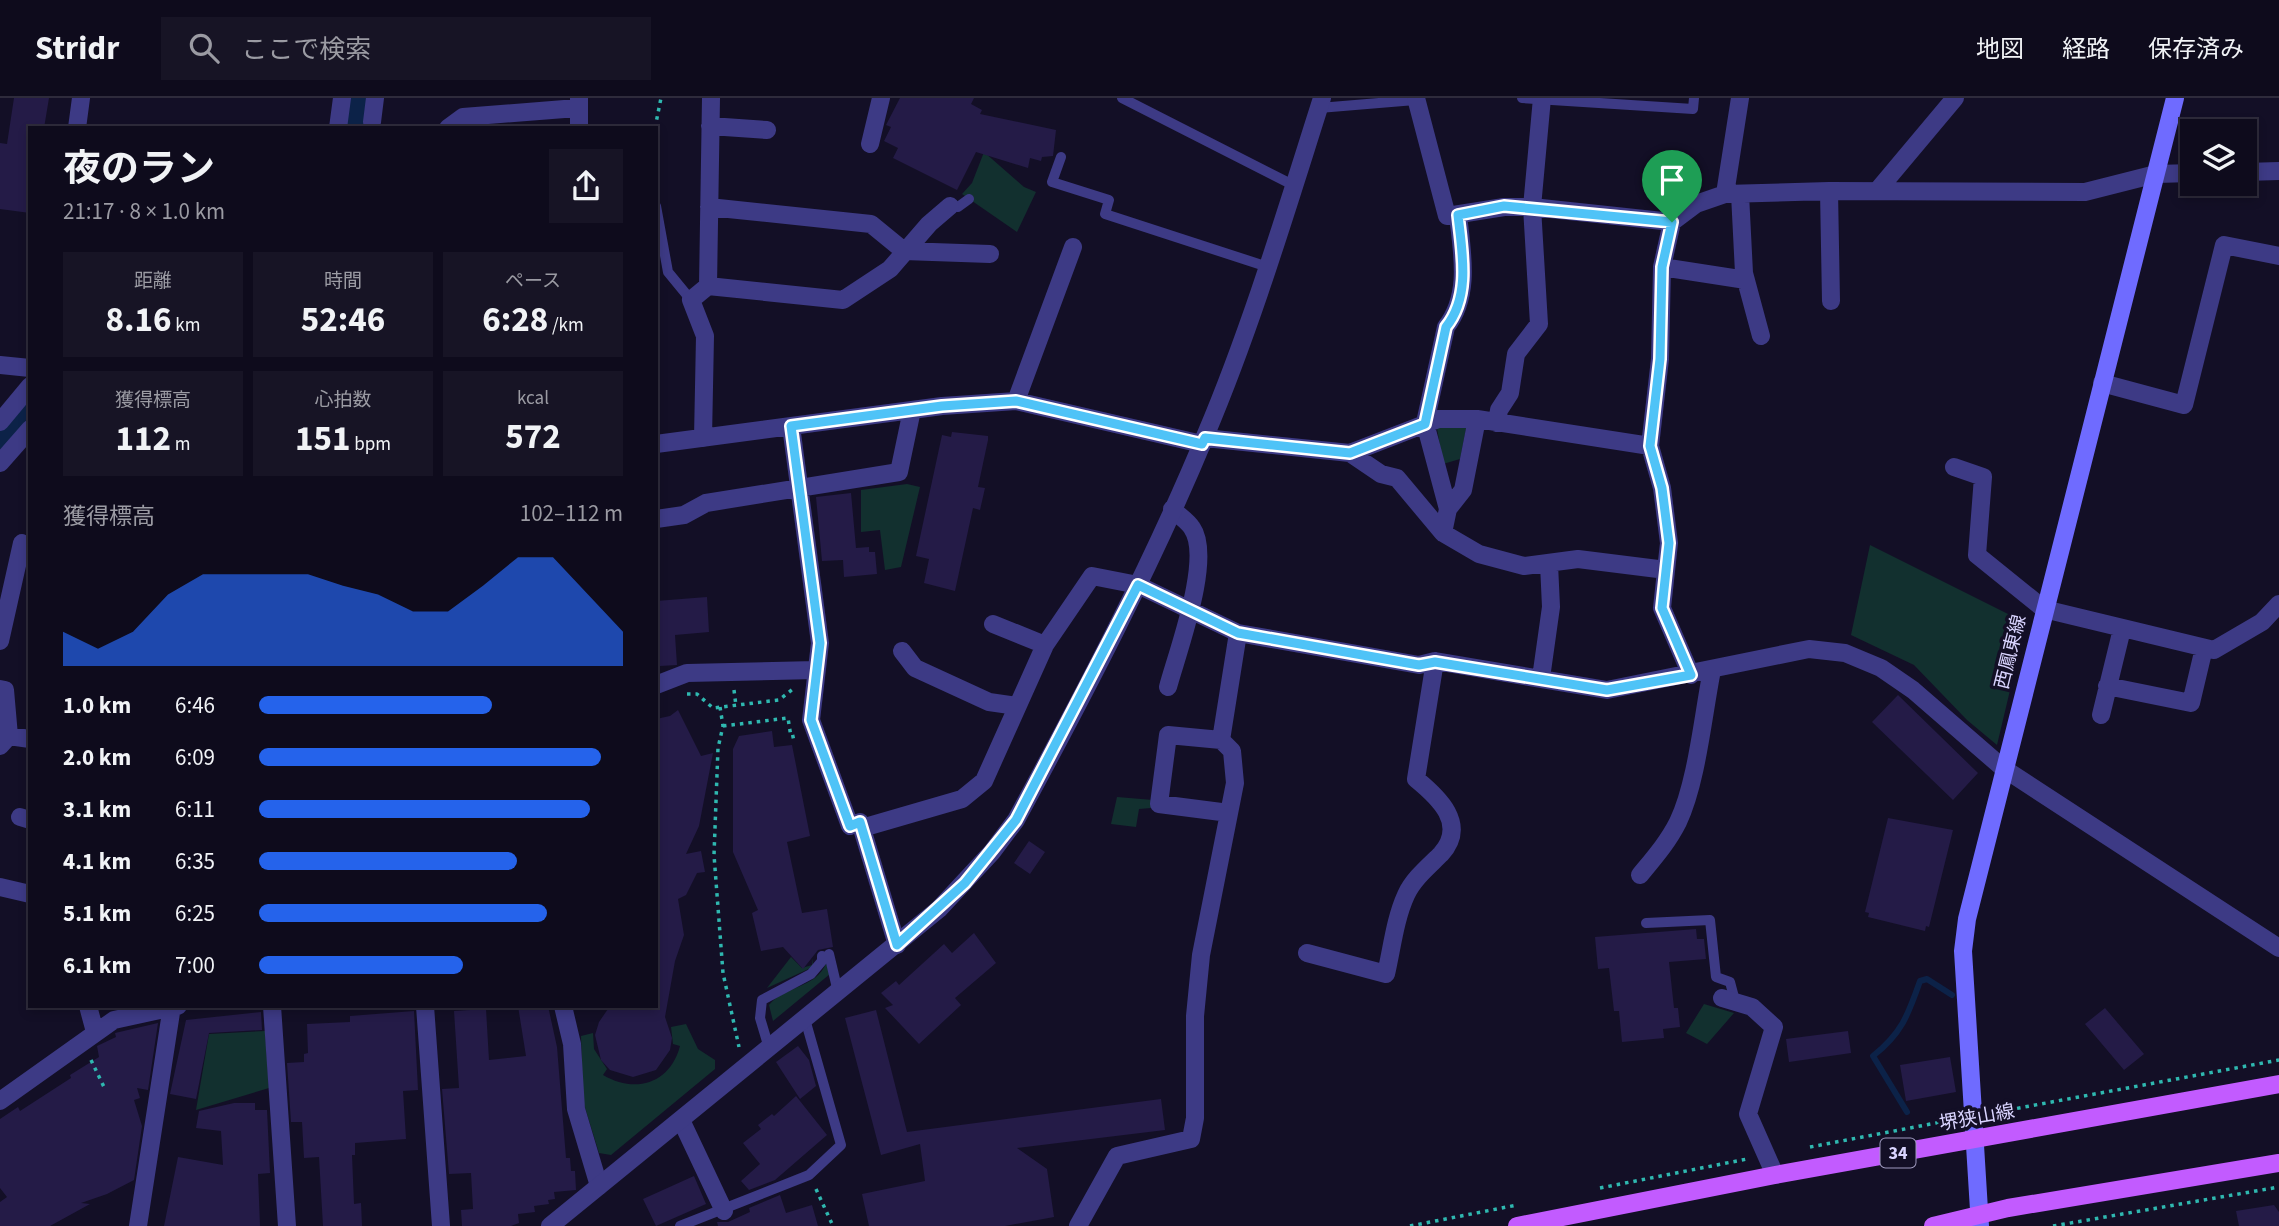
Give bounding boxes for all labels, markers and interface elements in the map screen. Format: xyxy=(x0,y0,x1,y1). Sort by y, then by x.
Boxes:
search box xyxy=(161,17,651,80)
text: Stridr xyxy=(35,25,119,72)
icon: search xyxy=(185,29,223,67)
text: ここで検索 xyxy=(241,31,371,68)
text: 地図 xyxy=(1976,32,2024,67)
text: 経路 xyxy=(2062,32,2110,67)
text: 保存済み xyxy=(2148,32,2244,67)
map controls xyxy=(2180,119,2257,196)
button: layers xyxy=(2180,119,2257,196)
text: 夜のラン xyxy=(63,142,215,196)
button: share xyxy=(549,149,623,223)
pin xyxy=(1642,150,1702,222)
icon: arrive xyxy=(1653,161,1691,199)
text: 21:17 · 8 × 1.0 km xyxy=(63,195,225,228)
text: 距離 xyxy=(134,268,172,295)
text: 時間 xyxy=(324,268,362,295)
text: ペース xyxy=(505,268,561,295)
text: 8.16 xyxy=(106,295,171,345)
text: 52:46 xyxy=(301,295,385,345)
text: 6:28 xyxy=(482,295,548,345)
text: km xyxy=(171,312,200,339)
text: /km xyxy=(548,312,584,339)
text: kcal xyxy=(517,385,549,412)
text: 獲得標高 xyxy=(115,387,191,414)
text: 心拍数 xyxy=(314,387,372,414)
text: 572 xyxy=(505,412,561,462)
text: 112 xyxy=(115,414,171,464)
text: 151 xyxy=(295,414,350,464)
text: m xyxy=(171,431,191,458)
text: bpm xyxy=(350,431,391,458)
text: 102–112 m xyxy=(520,497,623,530)
text: 獲得標高 xyxy=(63,500,155,533)
street label: 西鳳東線 xyxy=(1989,612,2033,692)
text: 1.0 km xyxy=(63,689,131,722)
text: 6:46 xyxy=(175,689,215,722)
text: 2.0 km xyxy=(63,741,131,774)
text: 6:09 xyxy=(175,741,215,774)
text: 3.1 km xyxy=(63,793,131,826)
text: 6:11 xyxy=(175,793,215,826)
text: 4.1 km xyxy=(63,845,131,878)
text: 6:35 xyxy=(175,845,215,878)
text: 5.1 km xyxy=(63,897,131,930)
text: 6:25 xyxy=(175,897,215,930)
text: 6.1 km xyxy=(63,949,131,982)
text: 7:00 xyxy=(175,949,215,982)
street label: 堺狭山線 xyxy=(1937,1098,2017,1138)
road number: 34 xyxy=(1881,1138,1916,1168)

